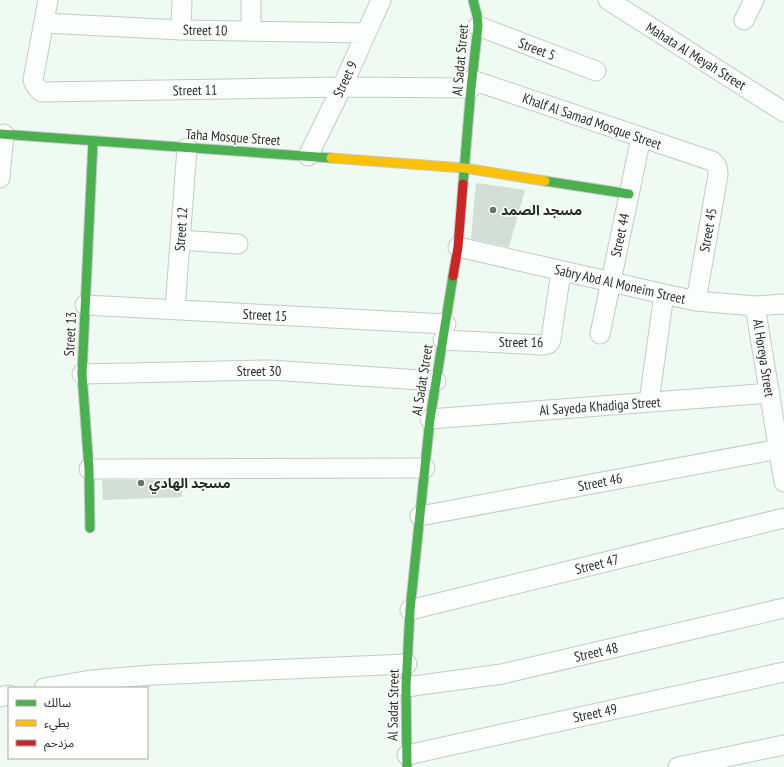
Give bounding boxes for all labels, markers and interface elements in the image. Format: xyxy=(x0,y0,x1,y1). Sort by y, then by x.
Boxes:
street label: Mahata Al Meyah Street xyxy=(643,18,749,94)
street label: Street 10 xyxy=(183,21,227,39)
street label: Al Sadat Street xyxy=(448,23,472,97)
street label: Street 5 xyxy=(516,34,558,64)
street label: Street 9 xyxy=(329,58,361,100)
street label: Street 11 xyxy=(173,81,217,99)
street label: Khalf Al Samad Mosque Street xyxy=(520,89,664,153)
street label: Taha Mosque Street xyxy=(185,125,281,149)
place label: مسجد الصمد xyxy=(501,201,582,219)
marker: مسجد الصمد xyxy=(488,205,498,215)
street label: Street 12 xyxy=(170,206,192,252)
street label: Street 45 xyxy=(695,206,721,254)
street label: Street 44 xyxy=(607,211,634,259)
street label: Sabry Abd Al Moneim Street xyxy=(553,260,688,308)
street label: Street 15 xyxy=(242,305,288,325)
street label: Street 13 xyxy=(60,311,80,357)
street label: Al Horeya Street xyxy=(749,318,779,398)
street label: Street 16 xyxy=(499,333,543,351)
street label: Al Sadat Street xyxy=(407,343,437,417)
street label: Street 30 xyxy=(237,362,281,380)
street label: Al Sayeda Khadiga Street xyxy=(539,393,661,419)
street label: Street 46 xyxy=(576,469,624,495)
place label: مسجد الهادي xyxy=(149,474,231,494)
marker: مسجد الهادي xyxy=(136,478,146,488)
street label: Street 47 xyxy=(573,550,621,578)
street label: Street 48 xyxy=(572,638,620,666)
street label: Al Sadat Street xyxy=(383,669,403,741)
legend xyxy=(8,687,148,759)
text: سالك xyxy=(44,695,71,710)
street label: Street 49 xyxy=(571,700,619,726)
text: بطيء xyxy=(44,715,70,733)
text: مزدحم xyxy=(44,735,74,752)

